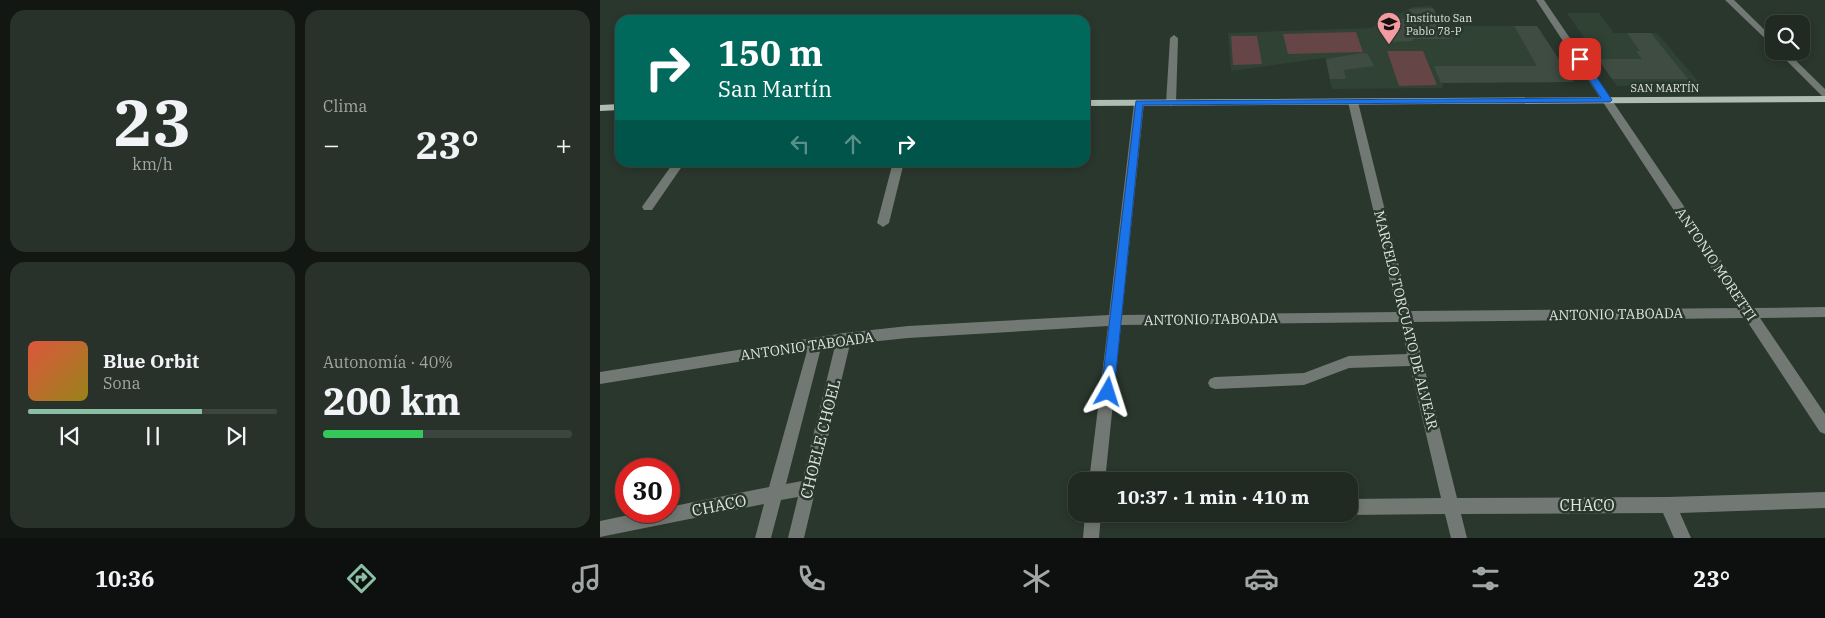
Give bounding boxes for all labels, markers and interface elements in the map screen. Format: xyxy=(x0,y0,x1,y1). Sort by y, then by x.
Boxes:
school or university icon: Instituto San Pablo 78-P xyxy=(1376,11,1402,45)
place label: Instituto San Pablo 78-P xyxy=(1406,11,1472,38)
map controls xyxy=(1765,15,1810,60)
button: search xyxy=(1765,15,1810,60)
text: 150 m xyxy=(718,30,823,76)
icon: right xyxy=(635,35,700,100)
pin xyxy=(1559,38,1601,80)
icon: arrive xyxy=(1566,45,1594,73)
text: San Martín xyxy=(718,74,832,103)
text: 23 xyxy=(113,79,192,164)
street label: SAN MARTÍN xyxy=(1631,81,1700,95)
text: Clima xyxy=(323,96,367,116)
text: 23° xyxy=(416,120,479,169)
text: − xyxy=(323,126,340,163)
text: + xyxy=(555,126,572,163)
icon: left xyxy=(786,130,814,158)
icon: ahead xyxy=(839,130,867,158)
icon: right xyxy=(892,130,920,158)
text: km/h xyxy=(132,154,173,174)
street label: ANTONIO MORETTI xyxy=(1671,204,1761,324)
street label: MARCELO TORCUATO DE ALVEAR xyxy=(1370,209,1442,432)
street label: ANTONIO TABOADA xyxy=(1549,304,1684,324)
street label: ANTONIO TABOADA xyxy=(1144,309,1279,329)
street label: ANTONIO TABOADA xyxy=(739,328,875,364)
text: Blue Orbit xyxy=(103,349,199,373)
text: Autonomía · 40% xyxy=(323,352,453,372)
position arrow xyxy=(1081,365,1133,417)
text: Sona xyxy=(103,373,140,393)
text: 200 km xyxy=(323,376,461,425)
street label: CHOELE CHOEL xyxy=(795,377,845,501)
icon: previous xyxy=(56,422,84,450)
icon: pause xyxy=(139,422,167,450)
icon: next xyxy=(222,422,250,450)
speed limit sign: 30 xyxy=(615,458,680,523)
text: 10:37 · 1 min · 410 m xyxy=(1117,485,1309,509)
street label: CHACO xyxy=(690,490,748,520)
street label: CHACO xyxy=(1559,495,1615,515)
icon: directions xyxy=(344,561,379,596)
icon: music xyxy=(569,561,604,596)
icon: phone xyxy=(794,561,829,596)
icon: climate xyxy=(1019,561,1054,596)
icon: car xyxy=(1244,561,1279,596)
icon: filters xyxy=(1468,561,1503,596)
text: 10:36 xyxy=(95,564,154,593)
text: 23° xyxy=(1693,564,1730,593)

